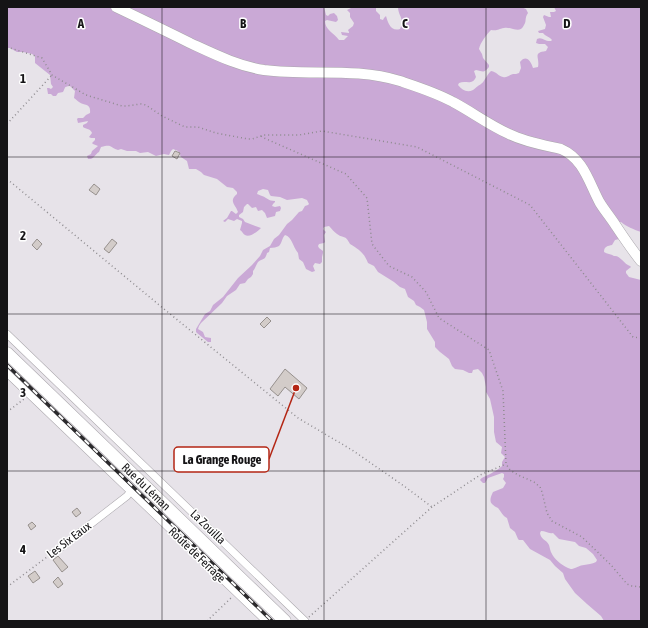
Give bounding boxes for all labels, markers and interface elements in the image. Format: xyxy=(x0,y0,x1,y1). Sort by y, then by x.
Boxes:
text: A xyxy=(77,16,85,31)
text: B xyxy=(240,16,247,31)
text: C xyxy=(402,16,408,31)
text: D xyxy=(563,16,571,31)
text: 1 xyxy=(20,71,26,86)
text: 2 xyxy=(20,228,26,243)
text: 3 xyxy=(20,385,26,400)
callout: La Grange Rouge xyxy=(174,447,269,472)
text: La Grange Rouge xyxy=(183,452,261,467)
street label: Rue du Léman xyxy=(119,460,173,514)
street label: La Zouilla xyxy=(188,507,228,547)
street label: Les Six Eaux xyxy=(44,519,94,561)
street label: Route de Ferrage xyxy=(166,524,228,586)
text: 4 xyxy=(19,542,26,557)

